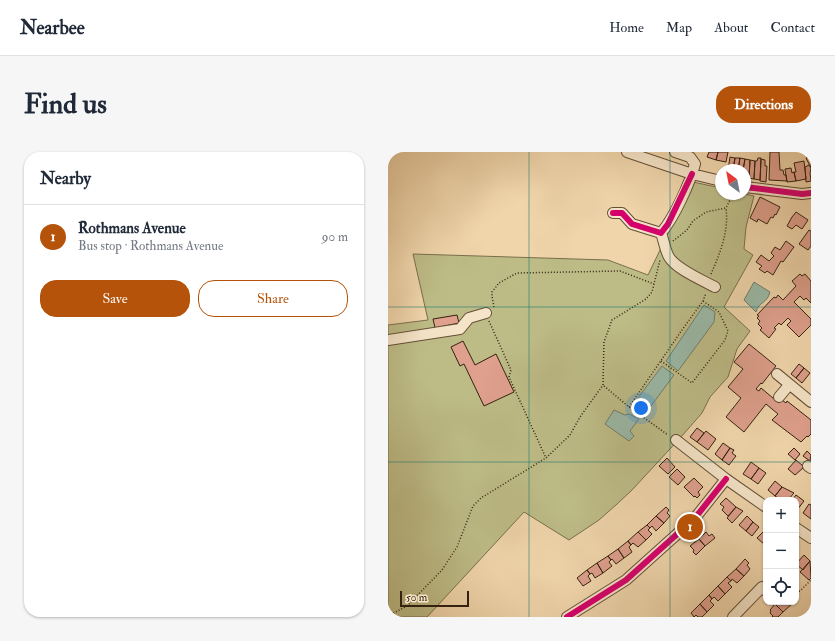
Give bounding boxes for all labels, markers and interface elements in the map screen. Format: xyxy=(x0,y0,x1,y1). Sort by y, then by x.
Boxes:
text: Nearbee xyxy=(20,16,85,40)
text: Home xyxy=(609,19,644,36)
text: Map xyxy=(666,19,692,36)
text: About xyxy=(714,19,748,36)
text: Contact xyxy=(770,19,815,36)
button: Directions xyxy=(716,86,811,123)
text: Find us xyxy=(24,87,107,122)
north arrow xyxy=(715,164,751,200)
text: Nearby xyxy=(40,168,91,189)
text: Rothmans Avenue xyxy=(78,219,186,238)
text: 1 xyxy=(51,229,55,245)
text: 90 m xyxy=(322,229,348,245)
text: Bus stop · Rothmans Avenue xyxy=(78,238,223,254)
button: Save xyxy=(40,280,190,317)
button: Share xyxy=(198,280,348,317)
your location xyxy=(631,398,651,418)
map controls xyxy=(763,497,799,605)
button: + xyxy=(763,497,799,533)
pin: 1 xyxy=(677,512,703,542)
button: − xyxy=(763,533,799,569)
button: locate xyxy=(763,569,799,605)
scale bar xyxy=(400,589,469,608)
text: 50 m xyxy=(406,591,427,604)

